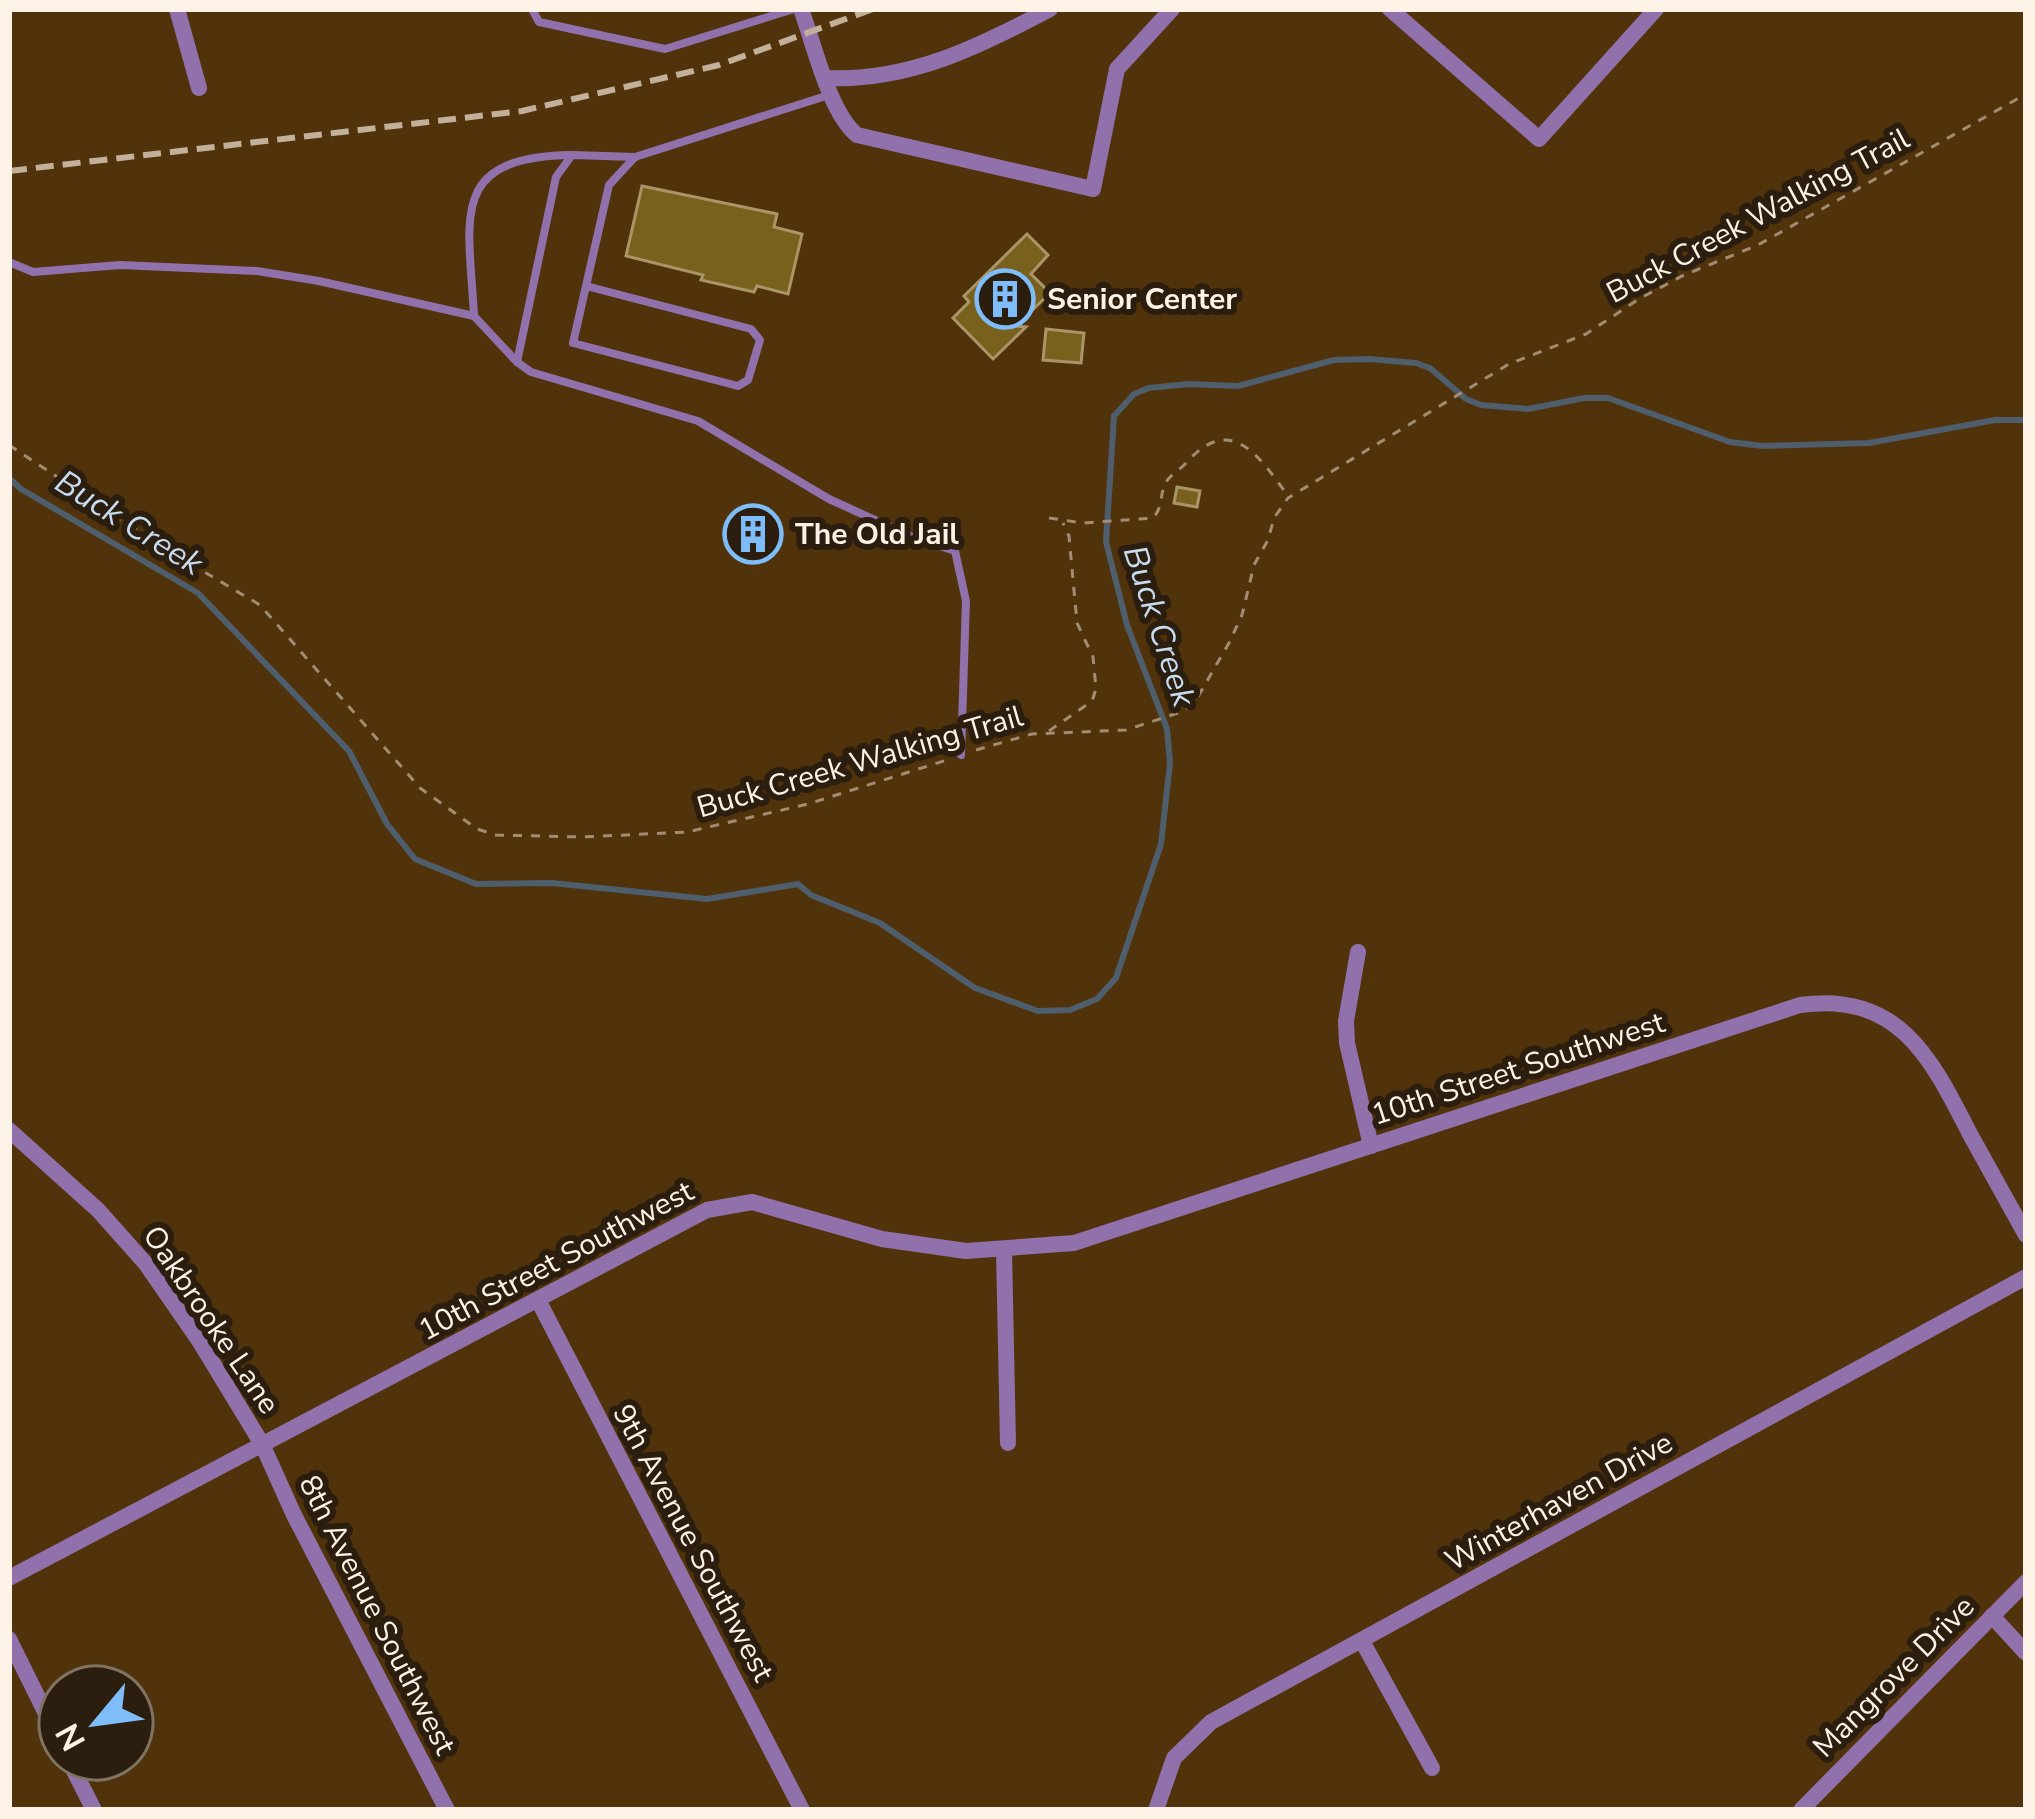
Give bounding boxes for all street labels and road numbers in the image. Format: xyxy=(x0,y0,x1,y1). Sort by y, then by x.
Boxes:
street label: Buck Creek Walking Trail xyxy=(1599,119,1917,313)
street label: Buck Creek Walking Trail xyxy=(692,696,1028,828)
street label: 10th Street Southwest xyxy=(1366,1002,1670,1136)
street label: 10th Street Southwest xyxy=(411,1171,701,1351)
street label: Oakbrooke Lane xyxy=(133,1218,289,1422)
street label: 9th Avenue Southwest xyxy=(603,1397,784,1689)
street label: Winterhaven Drive xyxy=(1438,1423,1680,1581)
street label: 8th Avenue Southwest xyxy=(289,1468,465,1762)
street label: Mangrove Drive xyxy=(1804,1587,1984,1767)

